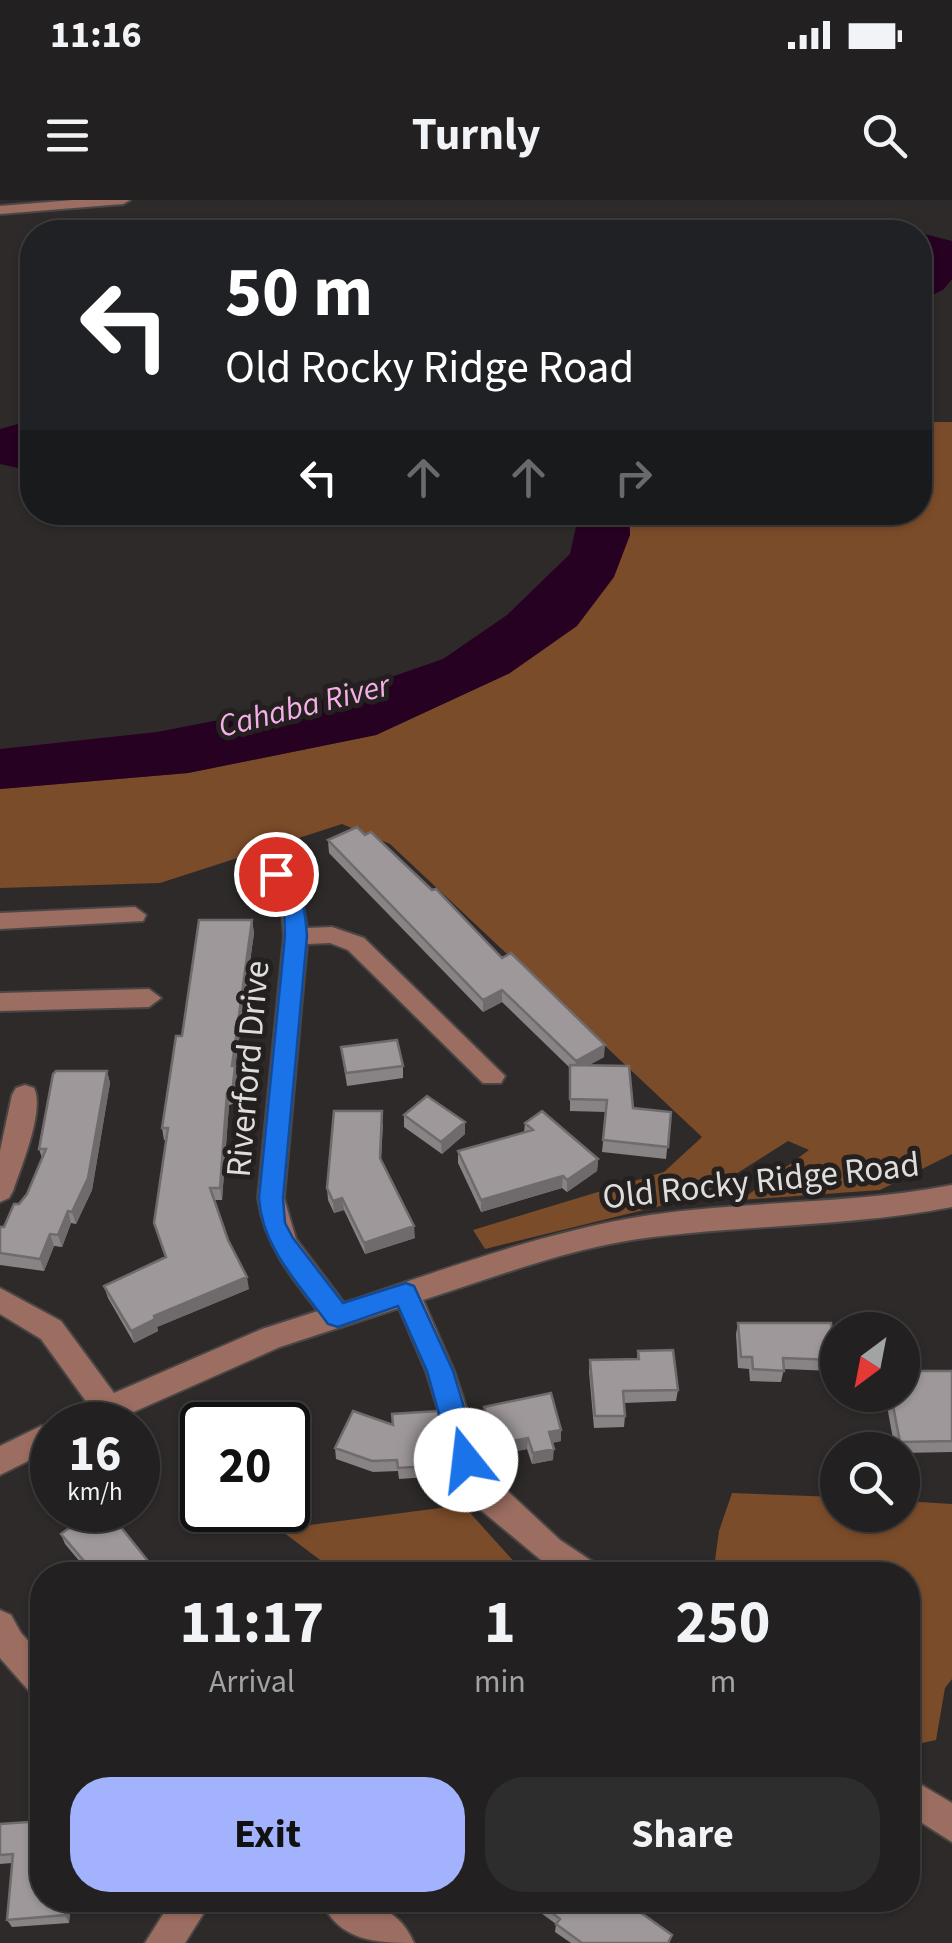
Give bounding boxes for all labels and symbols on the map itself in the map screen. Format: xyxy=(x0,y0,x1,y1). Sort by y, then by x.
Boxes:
water label: Cahaba River xyxy=(213,662,397,750)
pin xyxy=(234,832,319,917)
street label: Riverford Drive xyxy=(214,959,282,1179)
street label: Old Rocky Ridge Road xyxy=(600,1139,922,1223)
north arrow xyxy=(820,1312,920,1412)
speed limit sign: 20 xyxy=(180,1402,310,1532)
position arrow xyxy=(414,1408,518,1512)

